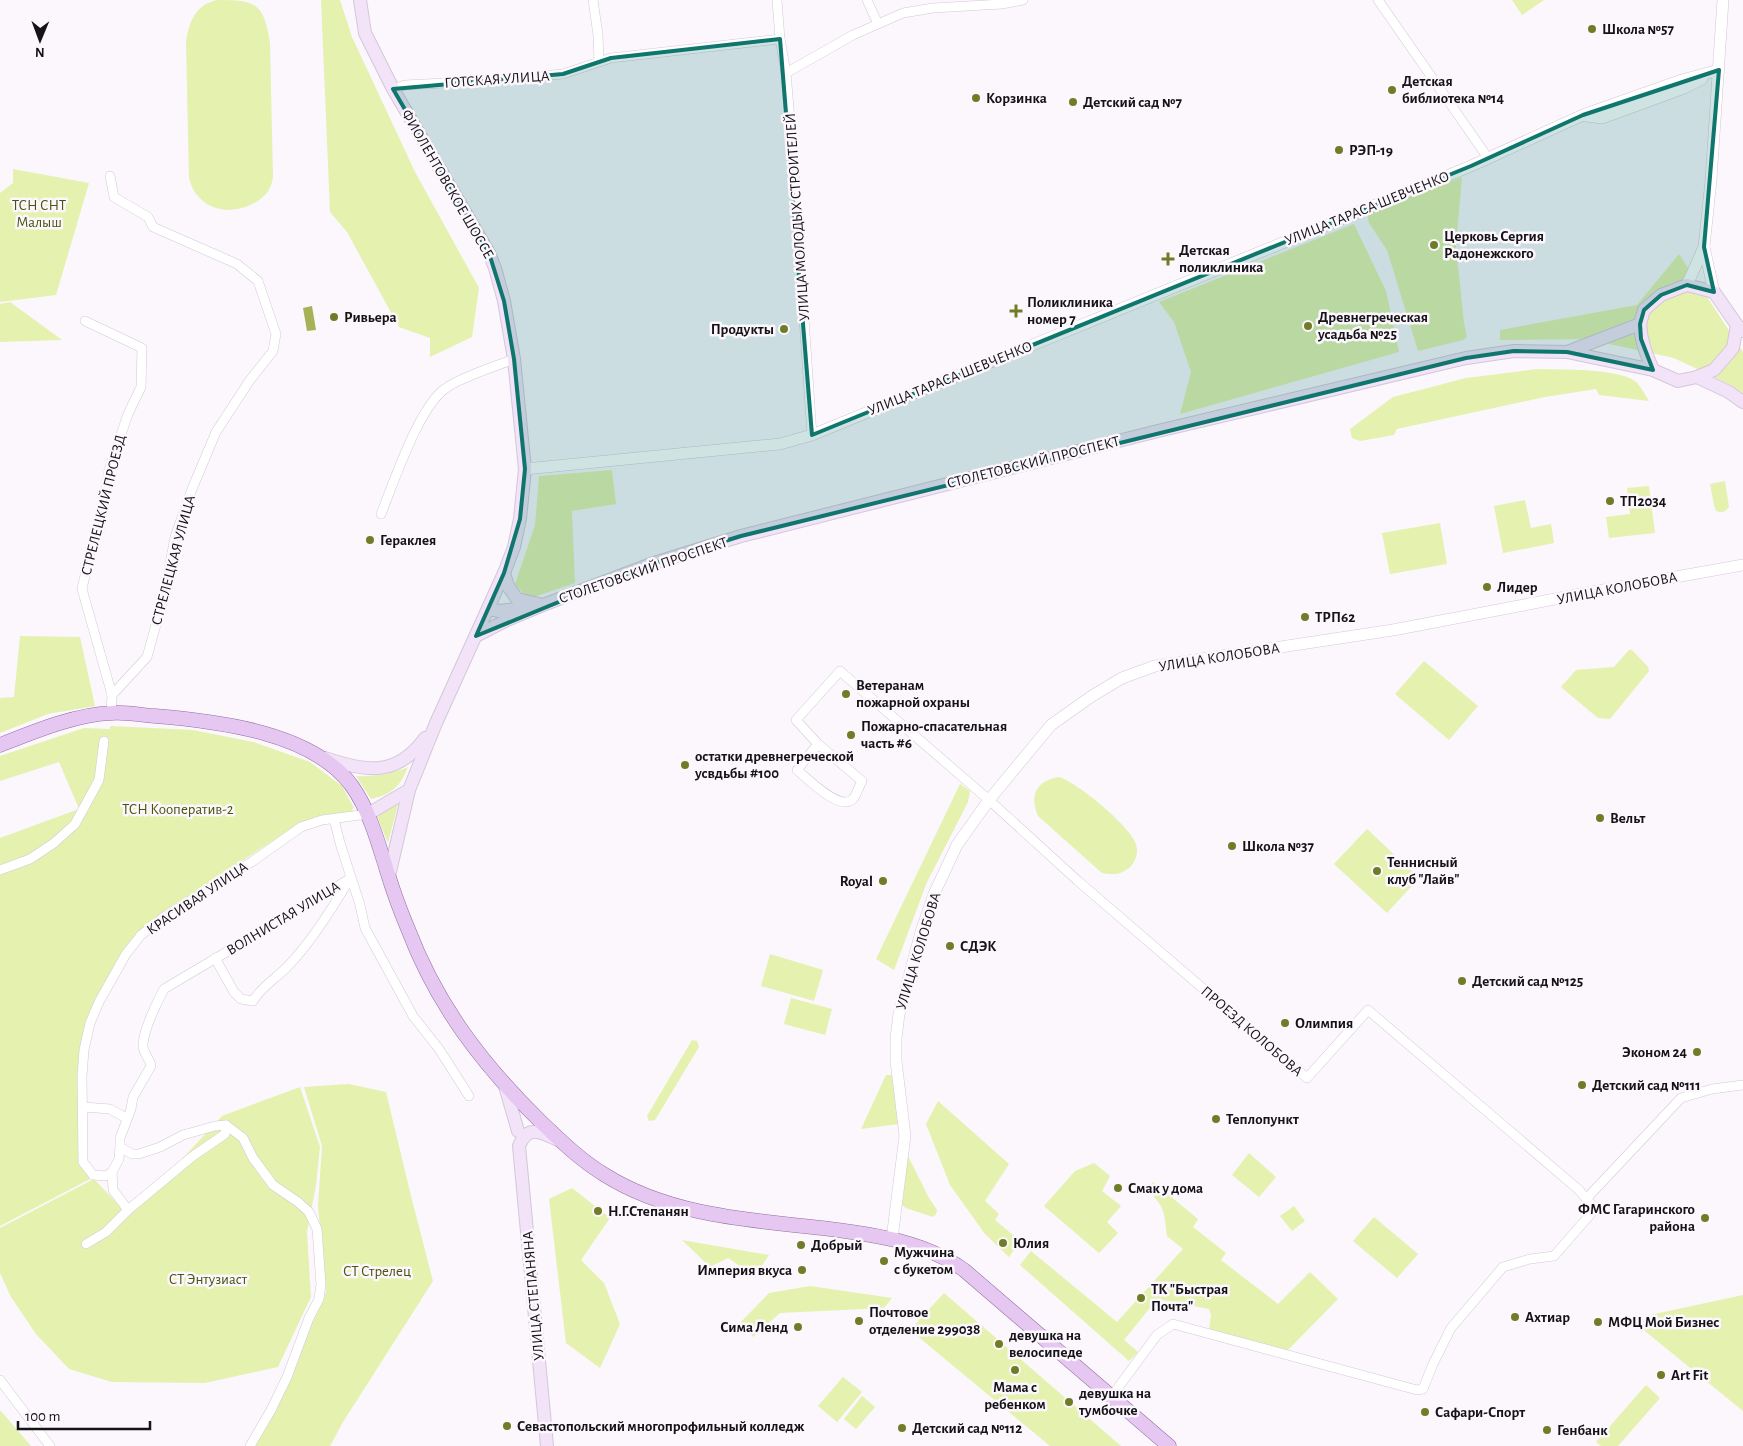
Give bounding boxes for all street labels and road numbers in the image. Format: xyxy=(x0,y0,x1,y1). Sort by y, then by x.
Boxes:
street label: ГОТСКАЯ УЛИЦА xyxy=(444,68,550,91)
street label: ФИОЛЕНТОВСКОЕ ШОССЕ xyxy=(399,107,497,262)
street label: УЛИЦА МОЛОДЫХ СТРОИТЕЛЕЙ xyxy=(783,112,812,322)
street label: УЛИЦА ТАРАСА ШЕВЧЕНКО xyxy=(1283,169,1452,248)
street label: УЛИЦА ТАРАСА ШЕВЧЕНКО xyxy=(866,339,1035,418)
street label: СТРЕЛЕЦКИЙ ПРОЕЗД xyxy=(79,433,128,577)
street label: СТОЛЕТОВСКИЙ ПРОСПЕКТ xyxy=(945,434,1121,491)
street label: СТРЕЛЕЦКАЯ УЛИЦА xyxy=(149,493,198,627)
street label: СТОЛЕТОВСКИЙ ПРОСПЕКТ xyxy=(557,535,729,606)
street label: УЛИЦА КОЛОБОВА xyxy=(1556,569,1679,608)
street label: УЛИЦА КОЛОБОВА xyxy=(1158,641,1281,674)
street label: КРАСИВАЯ УЛИЦА xyxy=(144,859,251,938)
street label: ВОЛНИСТАЯ УЛИЦА xyxy=(224,879,343,958)
street label: УЛИЦА КОЛОБОВА xyxy=(893,890,944,1012)
street label: ПРОЕЗД КОЛОБОВА xyxy=(1198,983,1305,1079)
street label: УЛИЦА СТЕПАНЯНА xyxy=(520,1230,547,1361)

